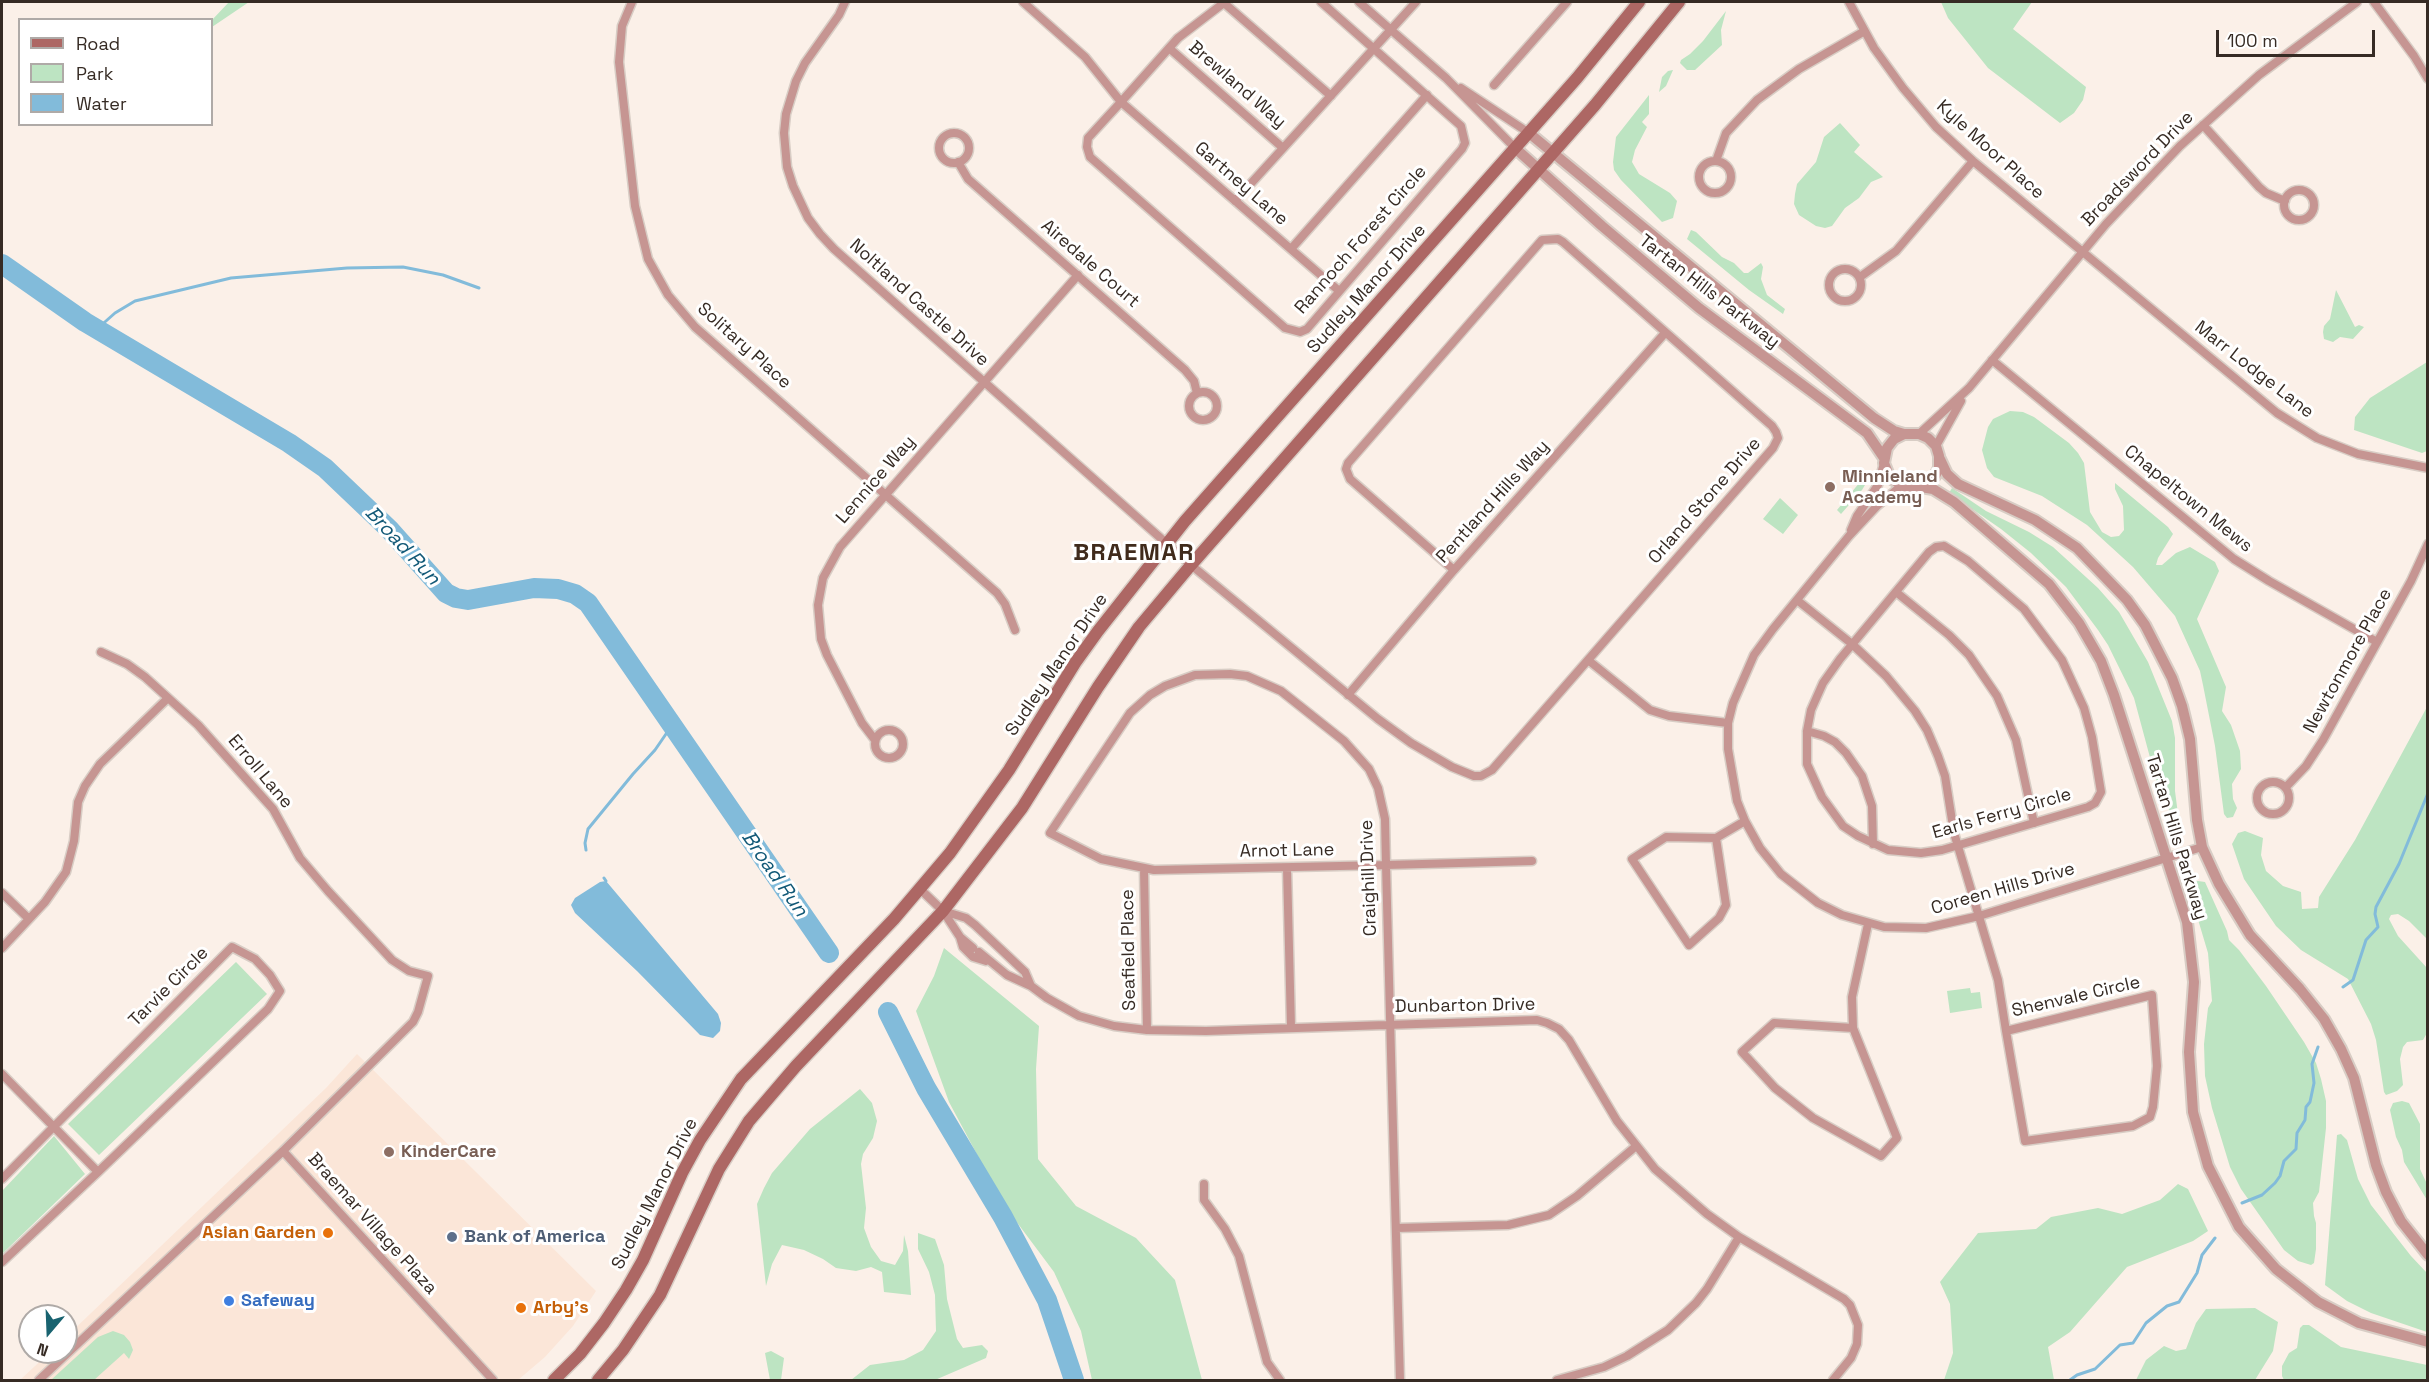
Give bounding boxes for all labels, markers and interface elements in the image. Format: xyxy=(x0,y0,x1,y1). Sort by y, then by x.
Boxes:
legend xyxy=(18,18,213,126)
scale bar xyxy=(2219,18,2378,56)
text: 100 m xyxy=(2227,29,2278,52)
text: Road xyxy=(76,32,120,55)
street label: Brewland Way xyxy=(1184,37,1290,133)
text: Park xyxy=(76,62,113,85)
text: Water xyxy=(76,92,127,115)
street label: Kyle Moor Place xyxy=(1932,96,2048,204)
street label: Broadsword Drive xyxy=(2078,107,2198,231)
street label: Gartney Lane xyxy=(1190,138,1292,230)
street label: Rannoch Forest Circle xyxy=(1291,161,1431,319)
street label: Airedale Court xyxy=(1036,215,1144,313)
street label: Sudley Manor Drive xyxy=(1303,220,1431,358)
street label: Tartan Hills Parkway xyxy=(1634,230,1784,354)
street label: Noltland Castle Drive xyxy=(845,235,993,371)
street label: Solitary Place xyxy=(693,298,795,394)
street label: Marr Lodge Lane xyxy=(2190,317,2318,423)
street label: Lennice Way xyxy=(832,432,920,528)
street label: Orland Stone Drive xyxy=(1644,433,1766,569)
street label: Pentland Hills Way xyxy=(1432,436,1554,568)
street label: Chapeltown Mews xyxy=(2120,441,2256,557)
place label: Minnieland Academy xyxy=(1842,466,1938,508)
marker: Minnieland Academy xyxy=(1823,480,1837,494)
water label: Broad Run xyxy=(359,502,445,590)
district label: BRAEMAR xyxy=(1073,539,1195,567)
street label: Newtonmore Place xyxy=(2299,585,2397,737)
street label: Sudley Manor Drive xyxy=(1001,590,1113,740)
street label: Erroll Lane xyxy=(223,731,297,813)
street label: Tartan Hills Parkway xyxy=(2140,751,2212,923)
street label: Earls Ferry Circle xyxy=(1930,784,2074,844)
street label: Craighill Drive xyxy=(1356,819,1382,937)
water label: Broad Run xyxy=(736,827,812,921)
street label: Arnot Lane xyxy=(1239,839,1335,863)
street label: Coreen Hills Drive xyxy=(1929,858,2077,920)
street label: Seafield Place xyxy=(1117,889,1141,1011)
street label: Tarvie Circle xyxy=(125,943,213,1031)
street label: Shenvale Circle xyxy=(2010,972,2142,1022)
street label: Dunbarton Drive xyxy=(1395,994,1535,1018)
street label: Sudley Manor Drive xyxy=(607,1115,703,1273)
place label: KinderCare xyxy=(401,1141,496,1163)
marker: KinderCare xyxy=(382,1145,396,1159)
street label: Braemar Village Plaza xyxy=(303,1149,441,1299)
place label: Asian Garden xyxy=(202,1222,316,1244)
marker: Asian Garden xyxy=(321,1226,335,1240)
place label: Bank of America xyxy=(464,1226,605,1248)
marker: Bank of America xyxy=(445,1230,459,1244)
place label: Safeway xyxy=(241,1290,315,1312)
marker: Safeway xyxy=(222,1294,236,1308)
place label: Arby's xyxy=(533,1297,589,1319)
marker: Arby's xyxy=(514,1301,528,1315)
north arrow xyxy=(18,1304,78,1364)
text: N xyxy=(34,1338,51,1361)

